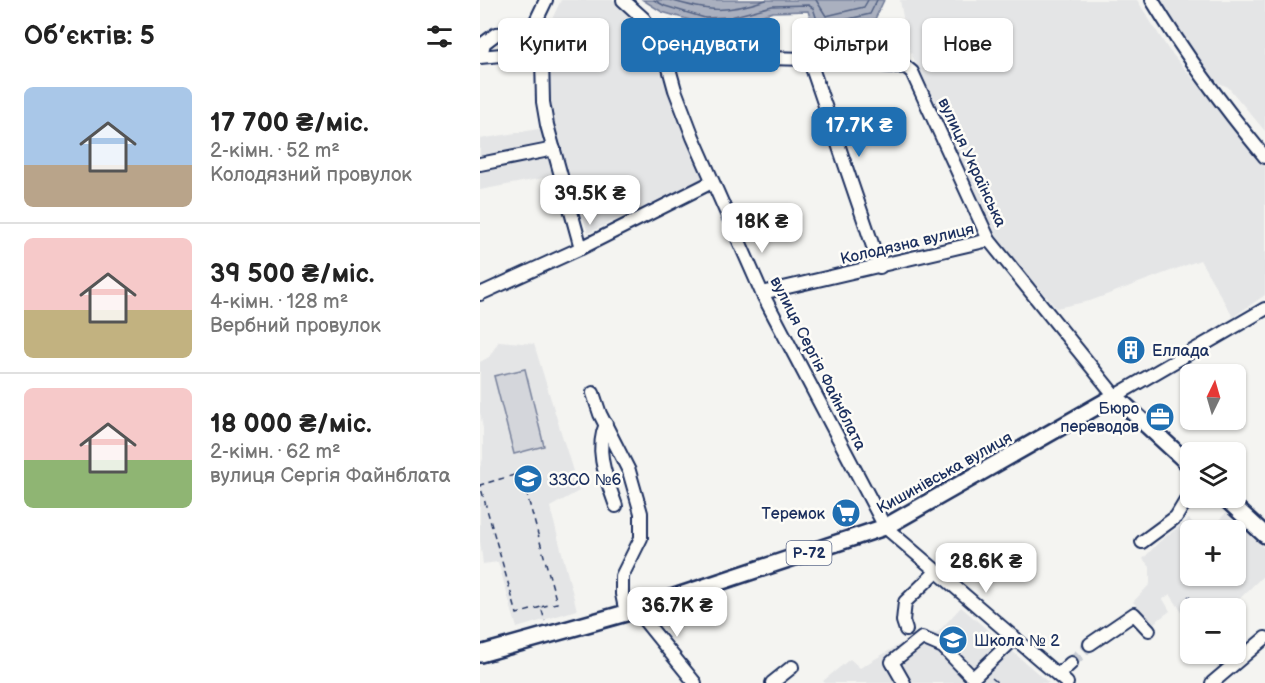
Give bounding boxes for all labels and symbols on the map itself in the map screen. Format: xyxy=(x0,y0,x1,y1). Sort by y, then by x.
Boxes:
street label: вулиця Українська xyxy=(933,95,1010,231)
pin: 17.7K ₴ xyxy=(804,107,914,158)
pin: 39.5K ₴ xyxy=(535,175,645,226)
pin: 18K ₴ xyxy=(720,203,804,254)
street label: Колодязна вулиця xyxy=(839,220,976,269)
street label: вулиця Сергія Файнблата xyxy=(766,274,870,454)
building icon: Еллада xyxy=(1115,334,1147,366)
place label: Еллада xyxy=(1152,342,1210,361)
north arrow xyxy=(1180,364,1246,430)
place label: Бюро переводов xyxy=(1060,400,1140,437)
office icon: Бюро переводов xyxy=(1144,401,1176,433)
street label: Кишинівська вулиця xyxy=(874,428,1016,518)
school or university icon: ЗЗСО №6 xyxy=(512,463,544,495)
place label: ЗЗСО №6 xyxy=(549,471,622,490)
supermarket icon: Теремок xyxy=(830,497,862,529)
place label: Теремок xyxy=(761,505,825,524)
road number: Р-72 xyxy=(786,541,832,565)
pin: 28.6K ₴ xyxy=(931,543,1041,594)
pin: 36.7K ₴ xyxy=(622,587,732,638)
school or university icon: Школа № 2 xyxy=(937,624,969,656)
place label: Школа № 2 xyxy=(974,632,1060,651)

